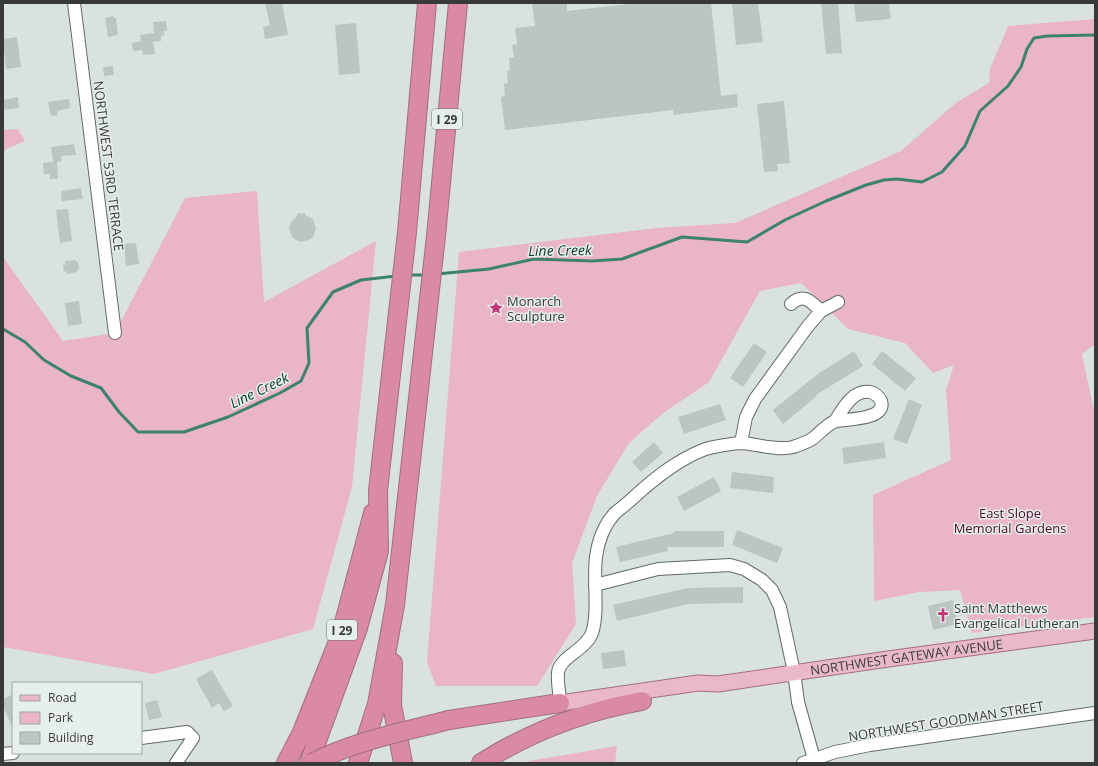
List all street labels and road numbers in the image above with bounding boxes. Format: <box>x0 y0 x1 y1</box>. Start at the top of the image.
street label: NORTHWEST 53RD TERRACE <box>90 80 128 252</box>
road number: I 29 <box>432 109 462 129</box>
road number: I 29 <box>327 620 357 640</box>
street label: NORTHWEST GATEWAY AVENUE <box>809 635 1004 679</box>
street label: NORTHWEST GOODMAN STREET <box>847 697 1046 745</box>

